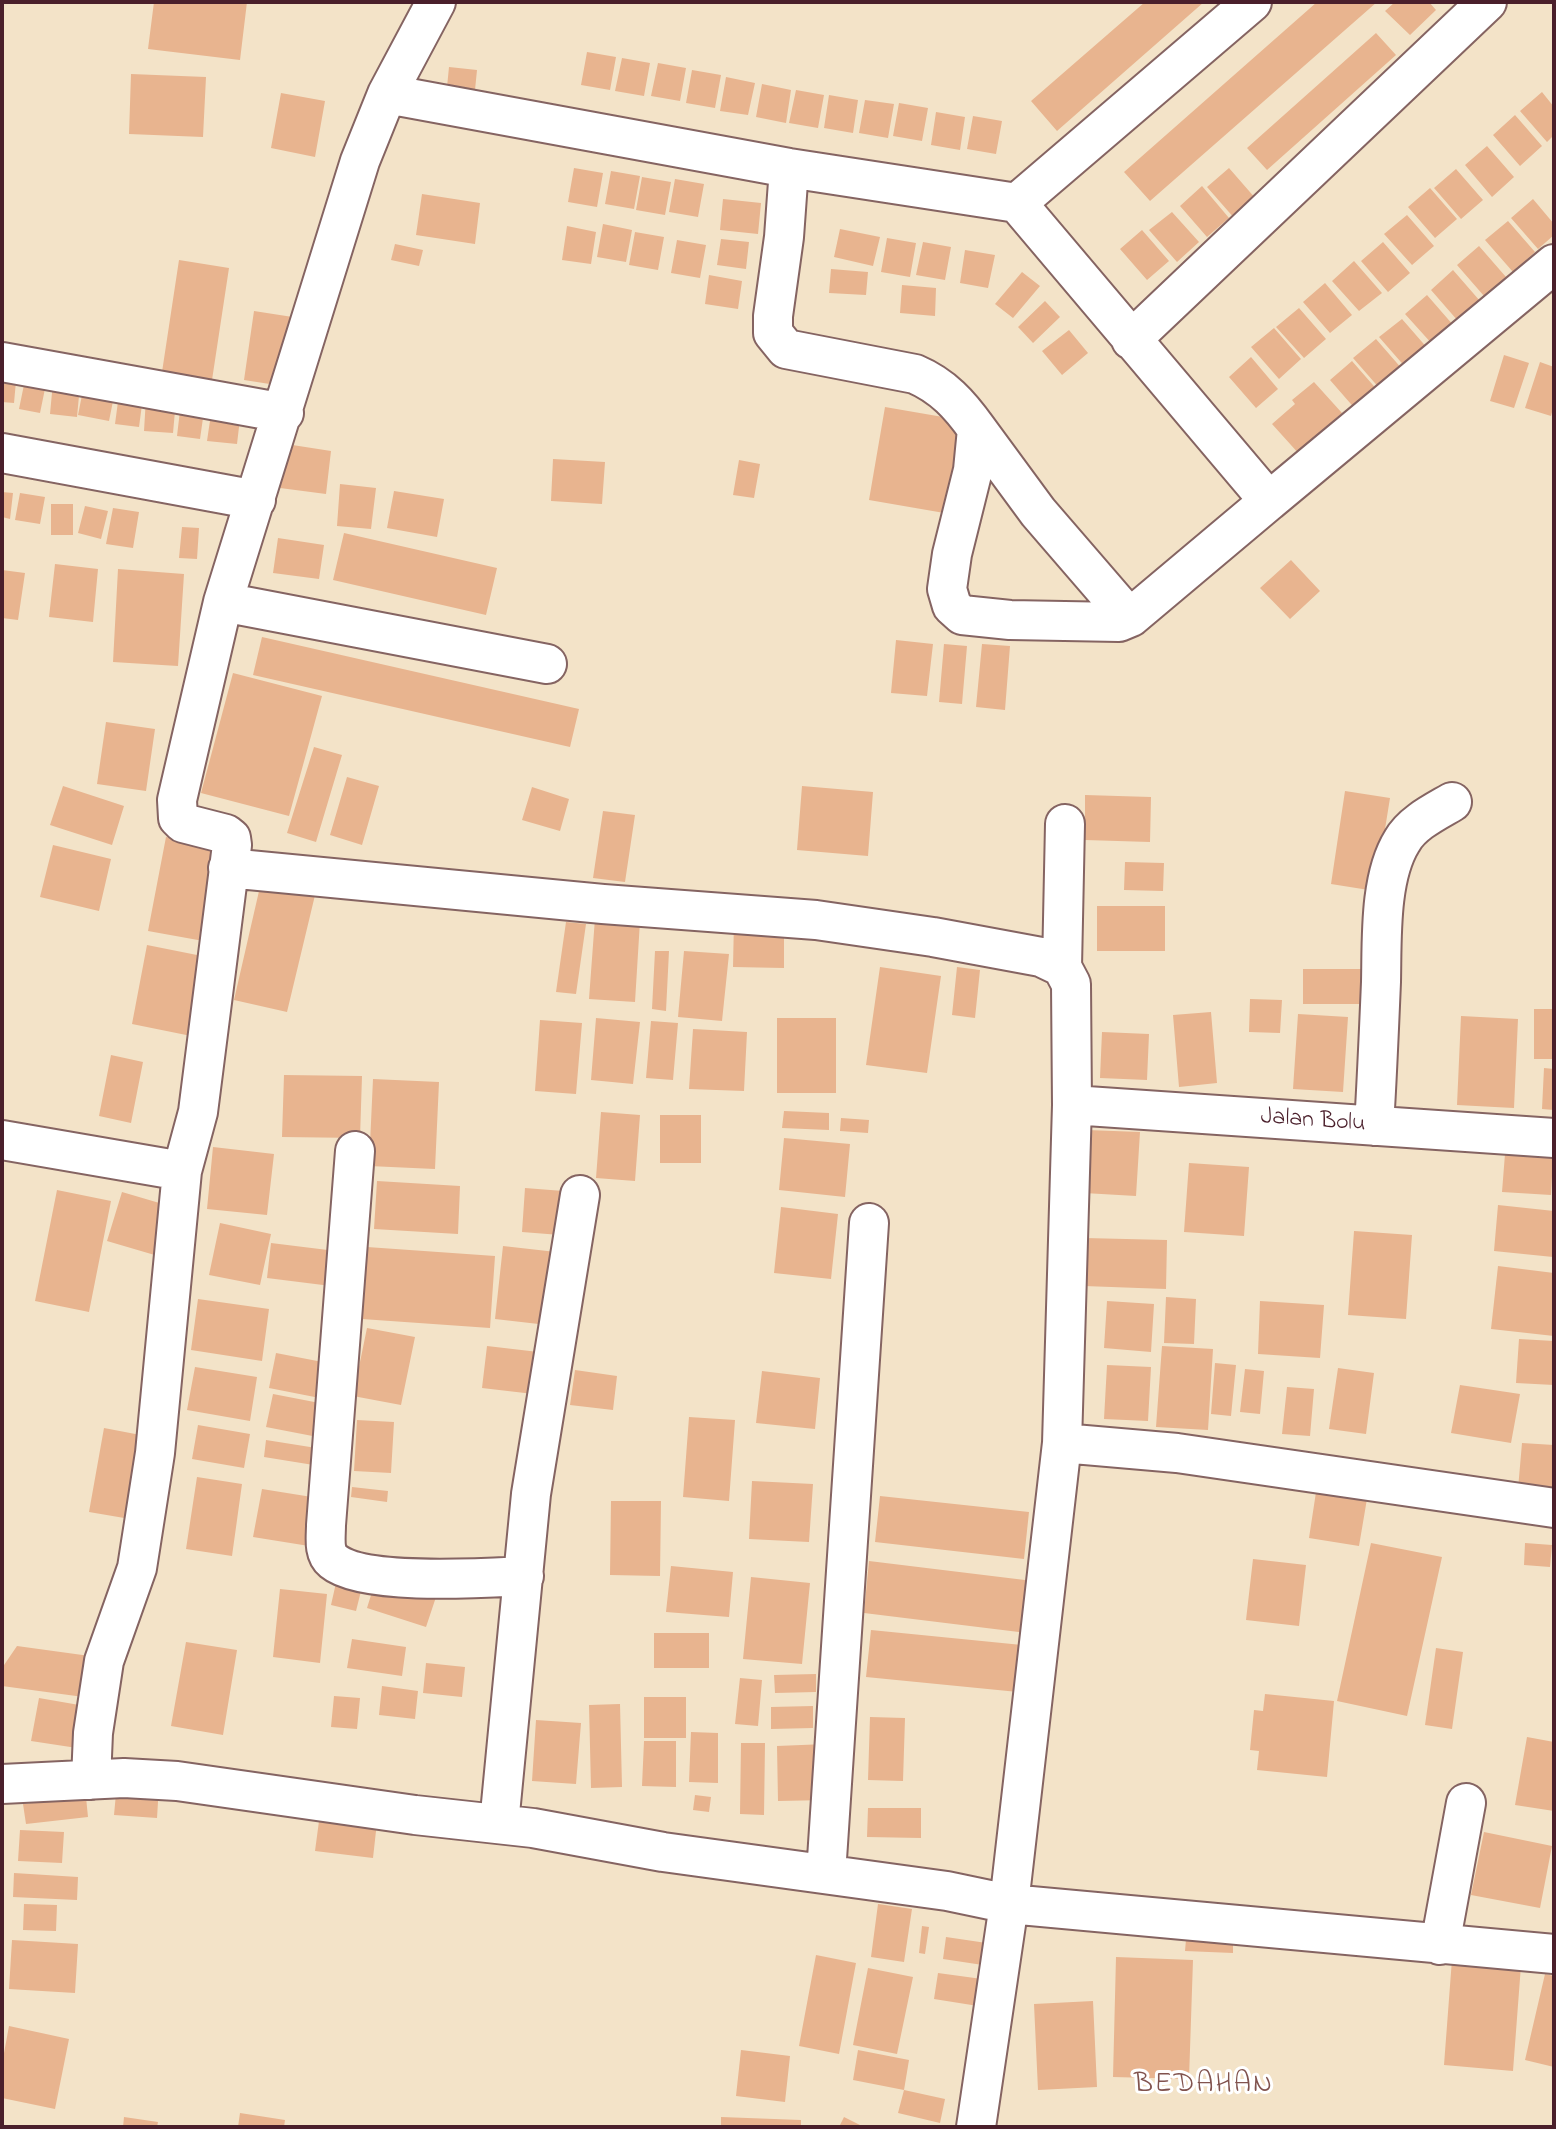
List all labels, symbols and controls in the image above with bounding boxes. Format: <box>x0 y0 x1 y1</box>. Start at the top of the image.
street label: Jalan Bolu <box>1260 1104 1366 1140</box>
district label: BEDAHAN <box>1135 2069 1273 2103</box>

